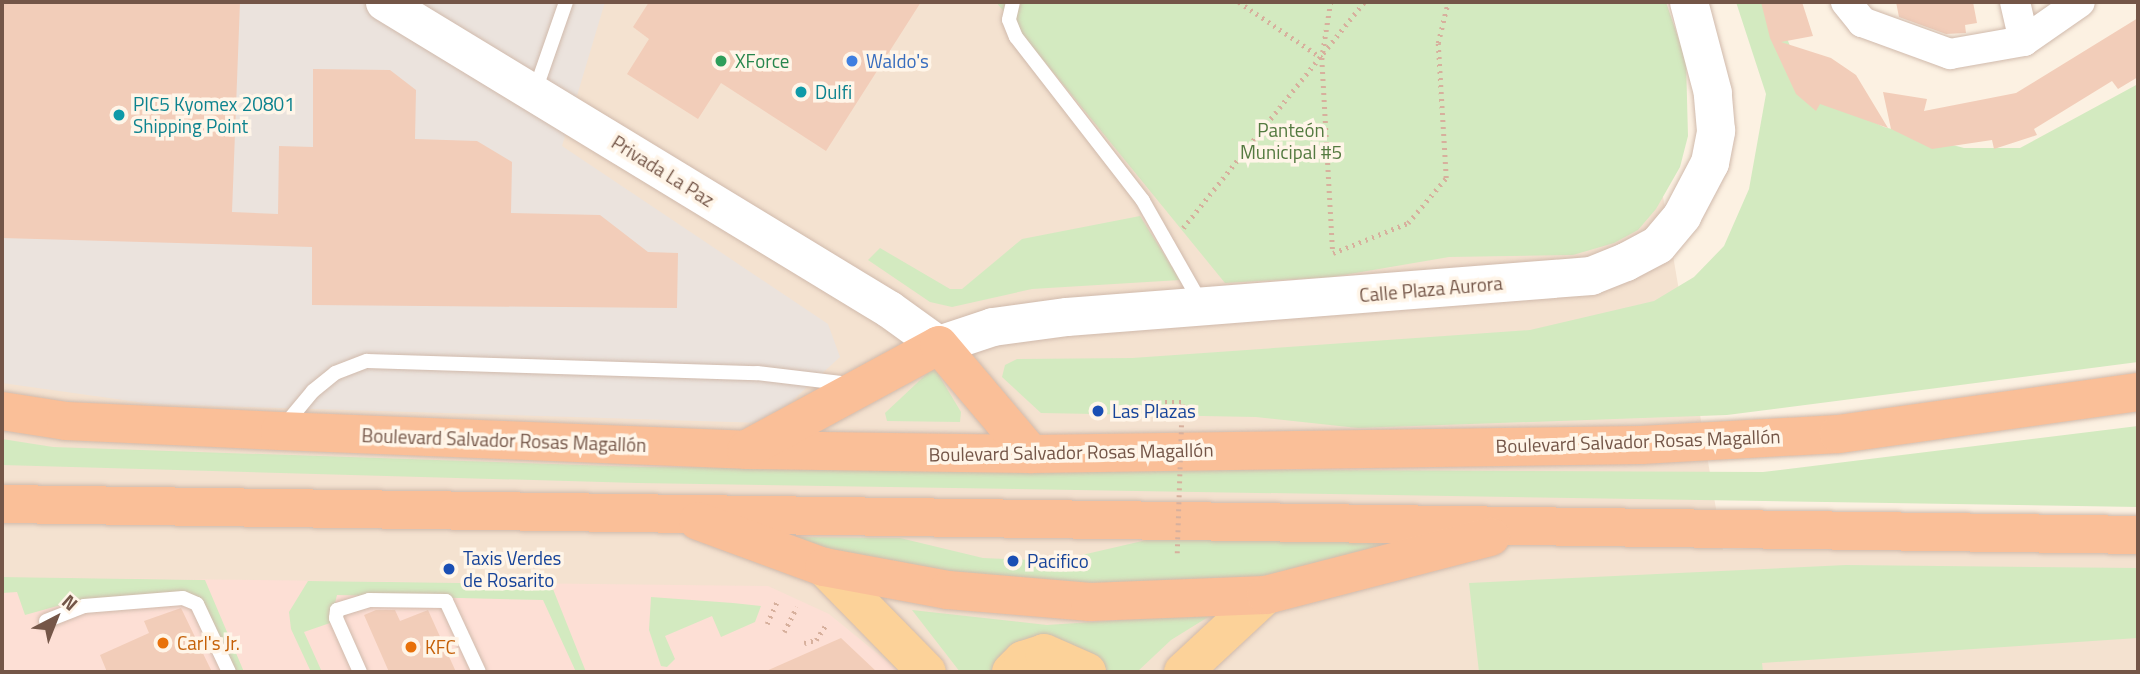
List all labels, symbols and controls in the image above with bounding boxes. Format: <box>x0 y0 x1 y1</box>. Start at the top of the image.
place label: XForce <box>735 50 789 72</box>
place label: Waldo's <box>866 50 929 72</box>
marker: XForce <box>713 53 729 69</box>
marker: Waldo's <box>844 53 860 69</box>
place label: Dulfi <box>815 81 852 103</box>
marker: Dulfi <box>793 84 809 100</box>
place label: PIC5 Kyomex 20801 Shipping Point <box>133 93 295 137</box>
marker: PIC5 Kyomex 20801 Shipping Point <box>111 107 127 123</box>
park label: Panteón Municipal #5 <box>1240 119 1342 163</box>
street label: Privada La Paz <box>608 130 718 212</box>
street label: Calle Plaza Aurora <box>1358 271 1504 307</box>
place label: Las Plazas <box>1112 400 1196 422</box>
marker: Las Plazas <box>1090 403 1106 419</box>
street label: Boulevard Salvador Rosas Magallón <box>361 424 647 456</box>
street label: Boulevard Salvador Rosas Magallón <box>1495 425 1781 457</box>
street label: Boulevard Salvador Rosas Magallón <box>928 438 1214 466</box>
place label: Taxis Verdes de Rosarito <box>463 547 561 591</box>
place label: Pacifico <box>1027 550 1089 572</box>
marker: Pacifico <box>1005 553 1021 569</box>
marker: Taxis Verdes de Rosarito <box>441 561 457 577</box>
north arrow <box>21 583 91 653</box>
text: N <box>56 587 85 617</box>
place label: Carl's Jr. <box>177 632 240 654</box>
marker: Carl's Jr. <box>155 635 171 651</box>
place label: KFC <box>425 636 456 658</box>
marker: KFC <box>403 639 419 655</box>

